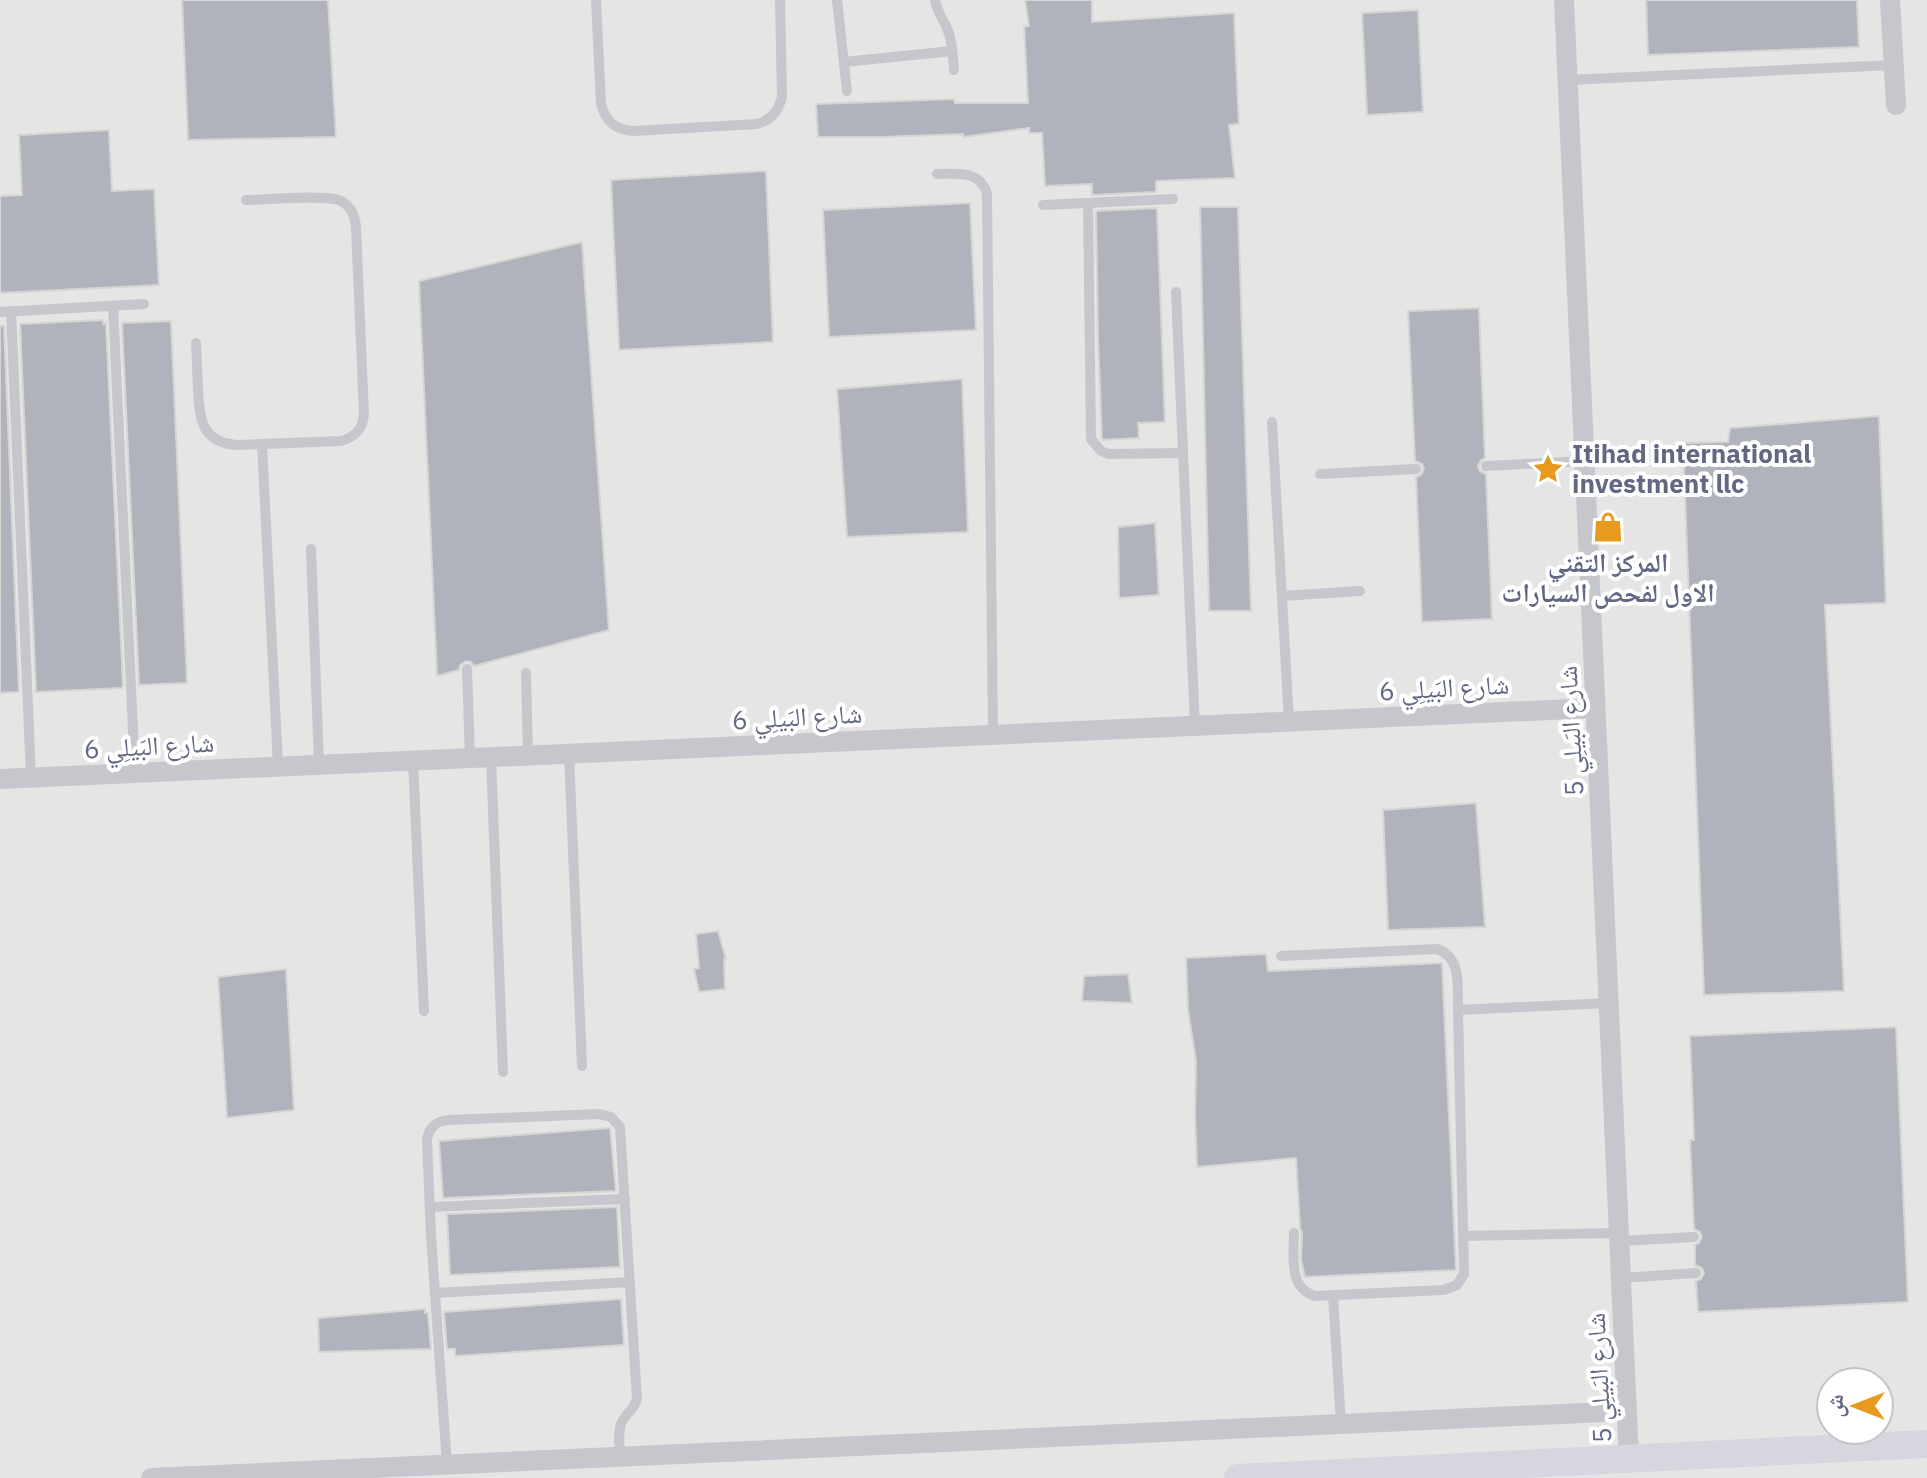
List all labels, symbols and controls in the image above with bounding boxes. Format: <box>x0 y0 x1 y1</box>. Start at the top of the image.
place label: Itihad international investment llc <box>1572 436 1811 500</box>
place icon: Itihad international investment llc <box>1531 452 1565 486</box>
shop icon: المركز التقني الاول لفحص السيارات <box>1591 510 1625 544</box>
place label: المركز التقني الاول لفحص السيارات <box>1501 545 1715 609</box>
street label: شارع البَيلِي 5 <box>1550 665 1595 797</box>
street label: شارع البَيلِي 6 <box>1378 667 1510 712</box>
street label: شارع البَيلِي 6 <box>731 696 863 741</box>
street label: شارع البَيلِي 6 <box>83 725 215 770</box>
street label: شارع البَيلِي 5 <box>1578 1312 1623 1444</box>
north arrow <box>1815 1366 1895 1446</box>
text: ش <box>1820 1394 1849 1418</box>

